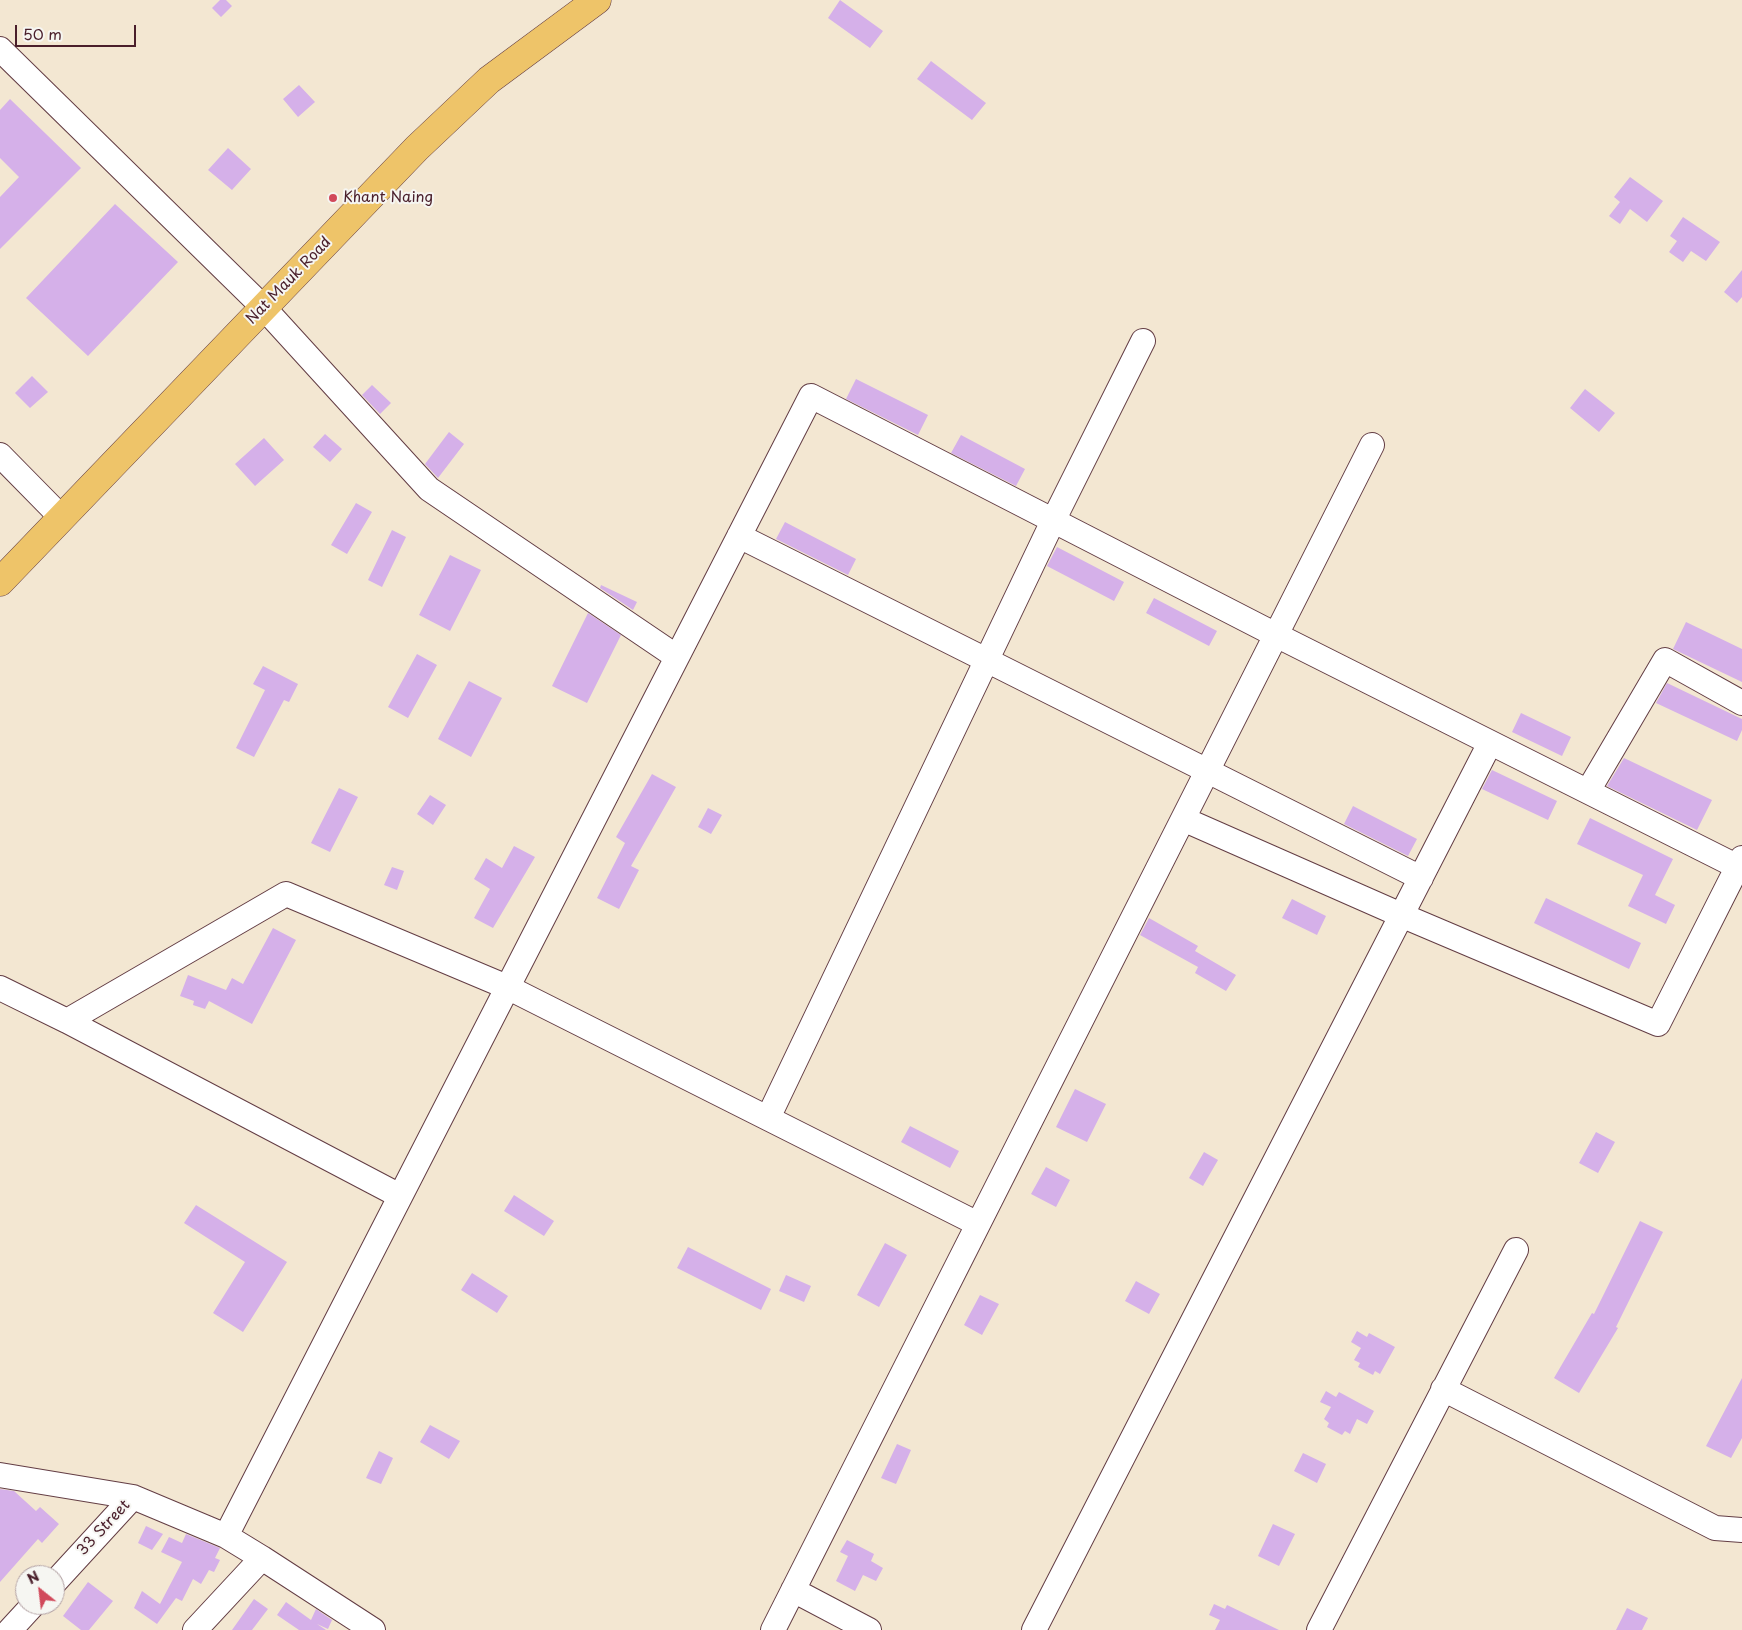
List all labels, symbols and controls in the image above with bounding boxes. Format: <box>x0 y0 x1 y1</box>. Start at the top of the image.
scale bar <box>18 15 139 47</box>
text: 50 m <box>23 22 62 45</box>
place label: Khant Naing <box>343 189 433 207</box>
marker: Khant Naing <box>327 192 339 204</box>
street label: Nat Mauk Road <box>243 234 335 328</box>
street label: 33 Street <box>74 1497 134 1559</box>
north arrow <box>15 1565 65 1615</box>
text: N <box>23 1565 43 1589</box>

